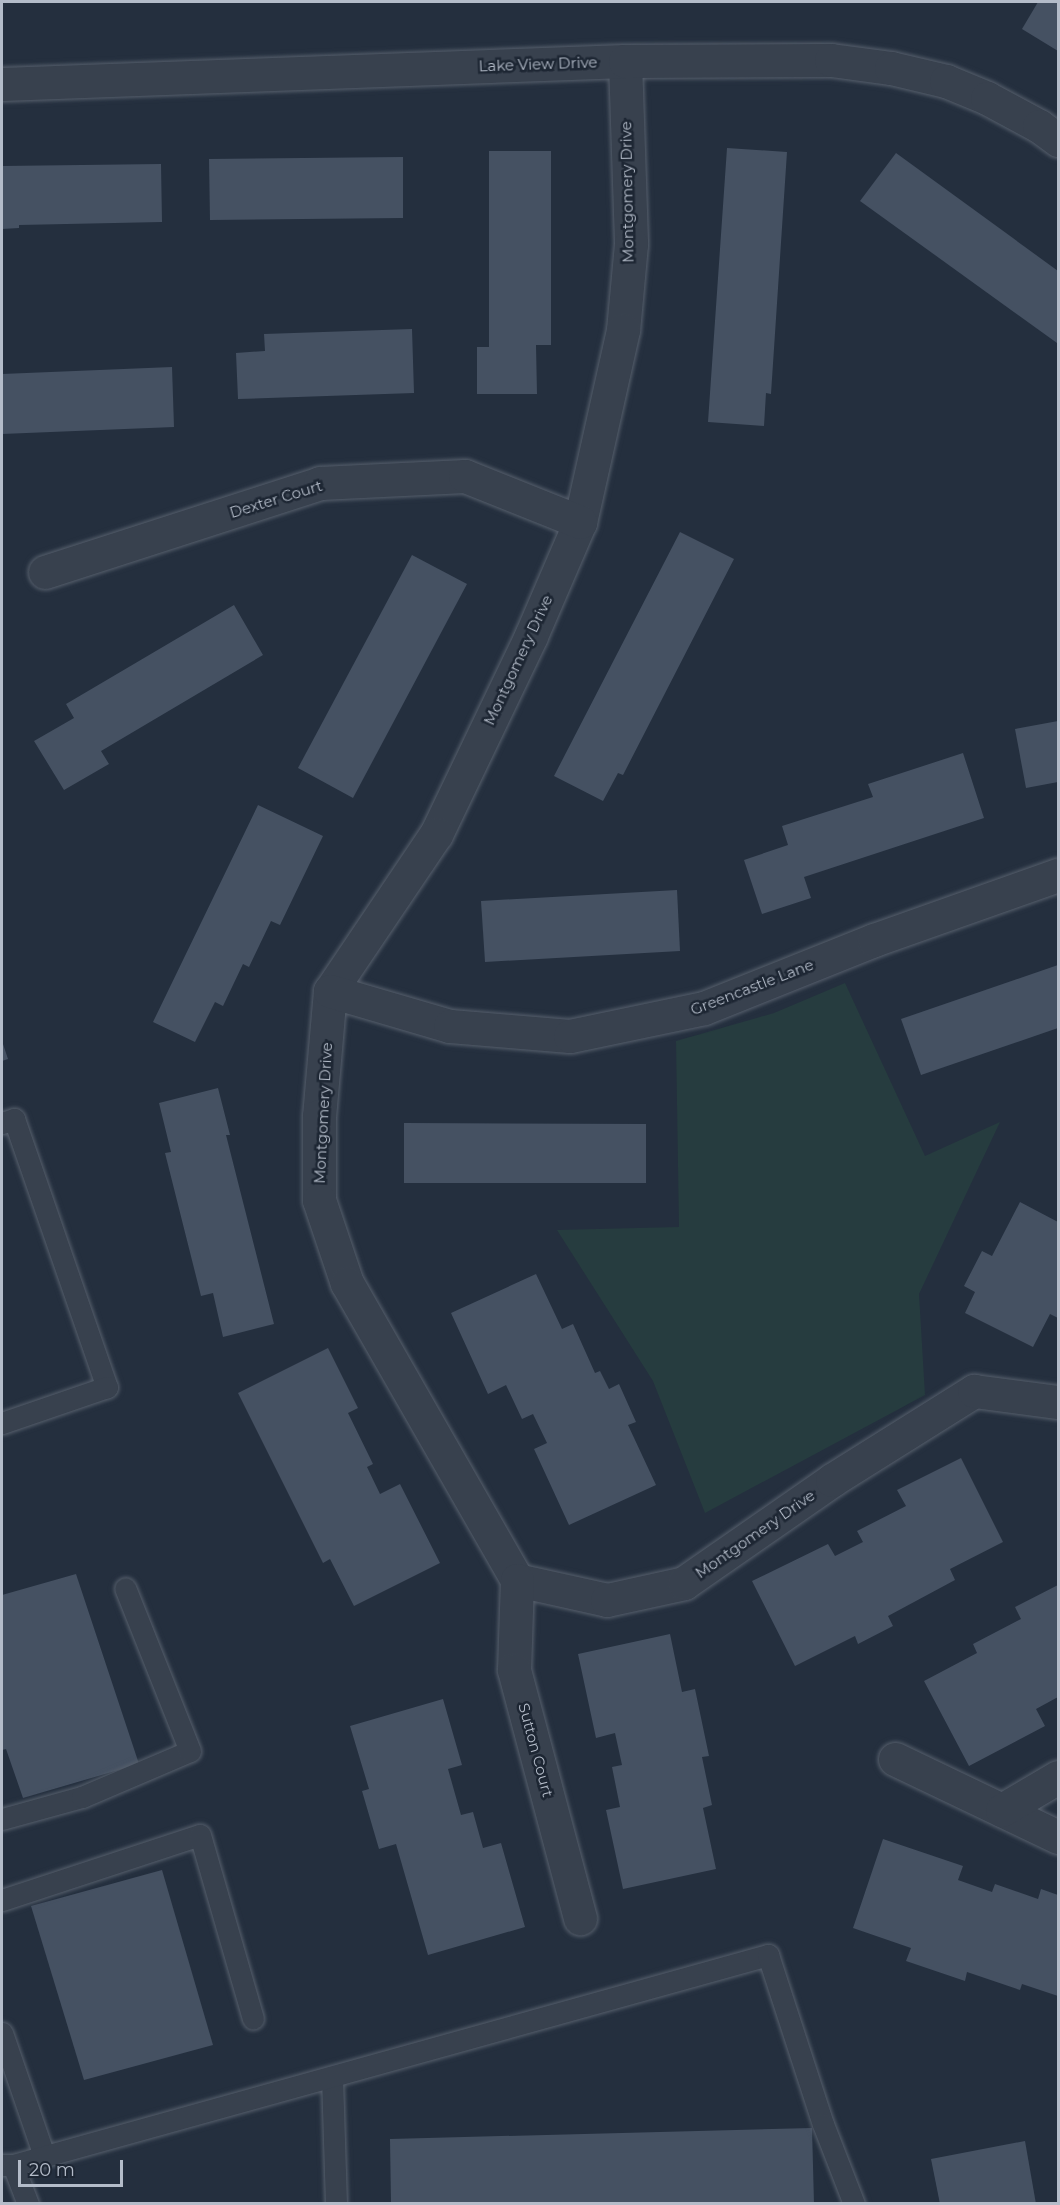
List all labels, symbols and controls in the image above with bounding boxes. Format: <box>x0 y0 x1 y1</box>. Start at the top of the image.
street label: Lake View Drive <box>478 53 598 75</box>
street label: Montgomery Drive <box>617 121 637 263</box>
street label: Dexter Court <box>227 476 325 522</box>
street label: Montgomery Drive <box>480 592 556 728</box>
street label: Greencastle Lane <box>688 955 816 1019</box>
street label: Montgomery Drive <box>310 1042 336 1184</box>
street label: Montgomery Drive <box>692 1486 818 1582</box>
street label: Sutton Court <box>515 1701 557 1799</box>
scale bar <box>21 2148 126 2186</box>
text: 20 m <box>29 2159 75 2181</box>

